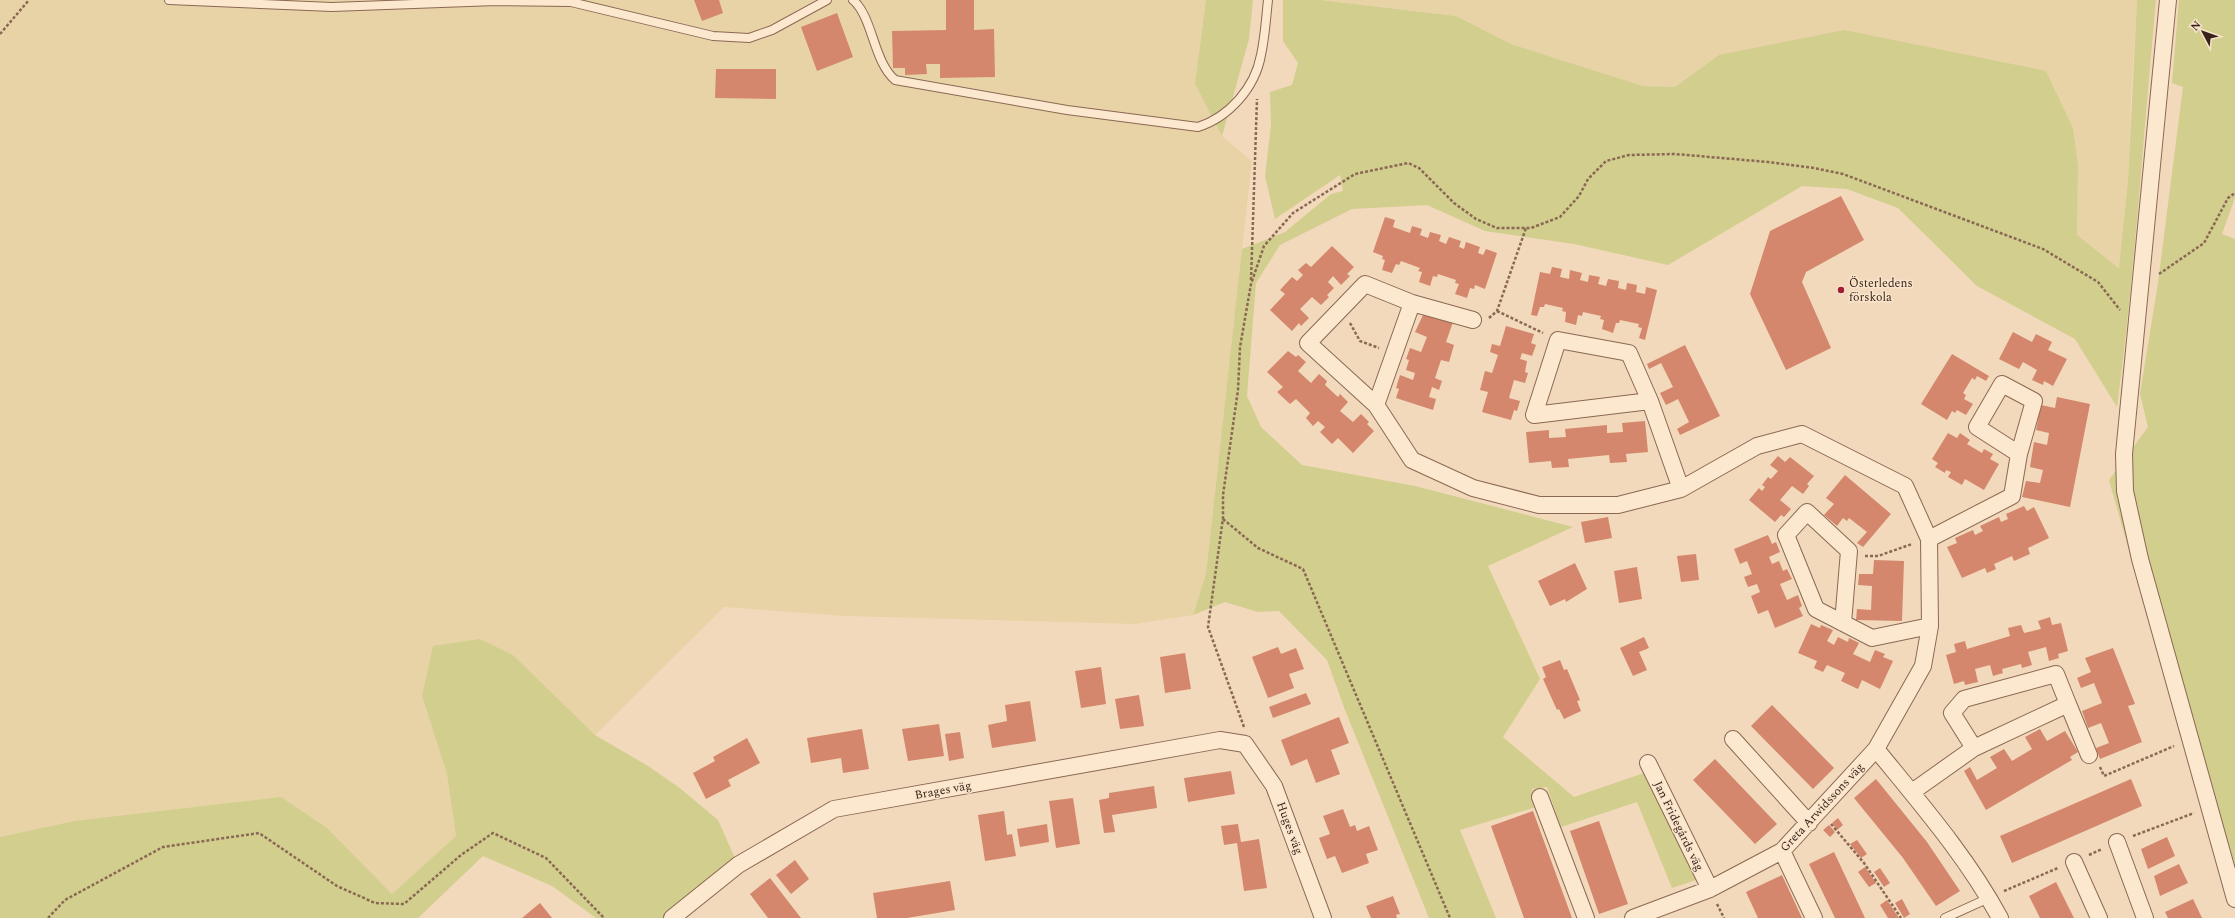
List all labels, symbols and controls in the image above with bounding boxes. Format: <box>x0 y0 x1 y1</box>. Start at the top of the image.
north arrow <box>2183 12 2223 52</box>
text: N <box>2186 17 2205 35</box>
place label: Österledens förskola <box>1849 274 1913 307</box>
marker: Österledens förskola <box>1836 285 1846 295</box>
street label: Greta Arwidssons väg <box>1776 758 1869 856</box>
street label: Brages väg <box>913 776 973 805</box>
street label: Jan Fridegårds väg <box>1648 778 1709 875</box>
street label: Huges väg <box>1271 799 1308 857</box>

